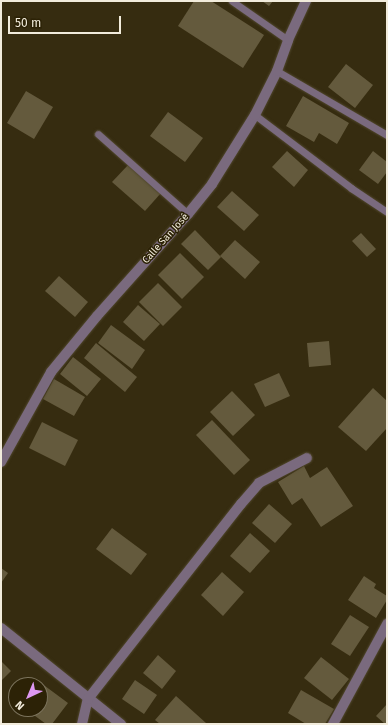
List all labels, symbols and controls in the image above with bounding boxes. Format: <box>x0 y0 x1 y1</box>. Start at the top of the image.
scale bar <box>10 8 123 34</box>
text: 50 m <box>15 16 41 30</box>
street label: Calle San José <box>140 212 192 266</box>
north arrow <box>8 677 48 717</box>
text: N <box>13 698 27 712</box>

